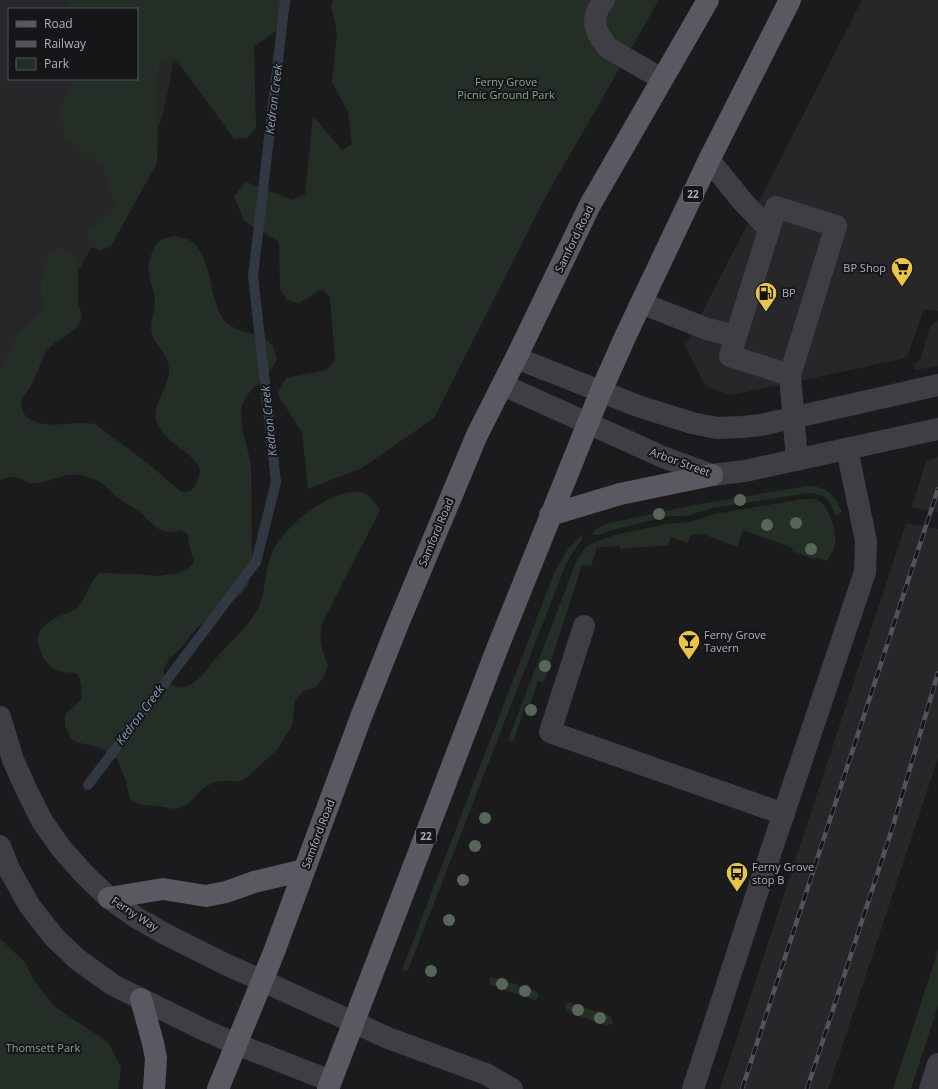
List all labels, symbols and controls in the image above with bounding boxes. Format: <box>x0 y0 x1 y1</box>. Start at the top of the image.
legend <box>8 8 138 80</box>
text: Road <box>44 15 73 32</box>
text: Railway <box>44 35 87 52</box>
text: Park <box>44 55 70 72</box>
water label: Kedron Creek <box>261 62 286 135</box>
park label: Ferny Grove Picnic Ground Park <box>457 74 555 102</box>
road number: 22 <box>683 186 703 202</box>
street label: Samford Road <box>551 203 596 275</box>
supermarket icon: BP Shop <box>889 255 915 288</box>
place label: BP Shop <box>843 260 886 275</box>
fuel station icon: BP <box>753 280 779 313</box>
place label: BP <box>782 285 796 300</box>
water label: Kedron Creek <box>256 384 281 457</box>
street label: Arbor Street <box>648 444 712 479</box>
street label: Samford Road <box>414 495 457 568</box>
place label: Ferny Grove Tavern <box>704 627 766 655</box>
bar icon: Ferny Grove Tavern <box>676 628 702 661</box>
water label: Kedron Creek <box>112 680 168 748</box>
street label: Samford Road <box>297 797 338 871</box>
road number: 22 <box>416 828 436 844</box>
place label: Ferny Grove stop B <box>752 859 814 887</box>
bus stop icon: Ferny Grove stop B <box>724 860 750 893</box>
street label: Ferny Way <box>109 893 162 935</box>
park label: Thomsett Park <box>6 1040 81 1055</box>

